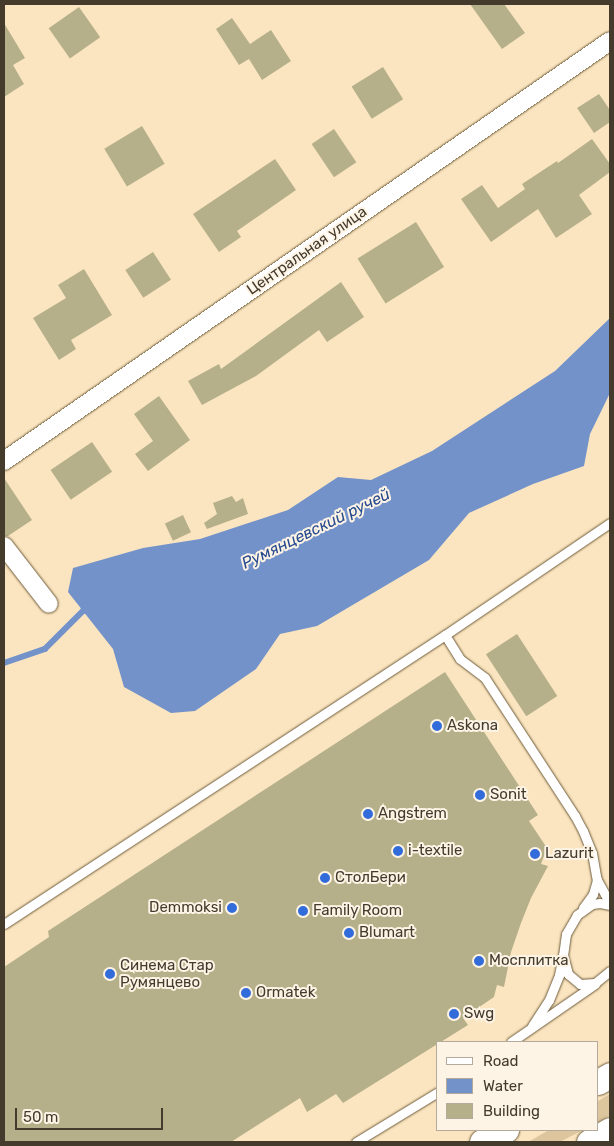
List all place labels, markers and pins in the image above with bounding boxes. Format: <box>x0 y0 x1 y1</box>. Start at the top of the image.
place label: Askona <box>447 717 498 735</box>
marker: Askona <box>431 720 443 732</box>
place label: Sonit <box>490 786 527 804</box>
marker: Sonit <box>474 789 486 801</box>
place label: Angstrem <box>378 805 447 823</box>
marker: Angstrem <box>362 808 374 820</box>
place label: i-textile <box>408 842 462 860</box>
marker: i-textile <box>392 845 404 857</box>
place label: Lazurit <box>545 845 594 863</box>
marker: Lazurit <box>529 848 541 860</box>
place label: СтолБери <box>335 869 406 887</box>
marker: СтолБери <box>319 872 331 884</box>
place label: Demmoksi <box>149 899 222 917</box>
marker: Demmoksi <box>226 902 238 914</box>
place label: Family Room <box>313 902 402 920</box>
marker: Family Room <box>297 905 309 917</box>
place label: Blumart <box>359 924 415 942</box>
marker: Blumart <box>343 927 355 939</box>
place label: Мосплитка <box>489 952 569 970</box>
marker: Мосплитка <box>473 955 485 967</box>
place label: Синема Стар Румянцево <box>120 956 214 991</box>
marker: Синема Стар Румянцево <box>104 968 116 980</box>
place label: Ormatek <box>256 984 315 1002</box>
marker: Ormatek <box>240 987 252 999</box>
place label: Swg <box>464 1005 494 1023</box>
marker: Swg <box>448 1008 460 1020</box>

